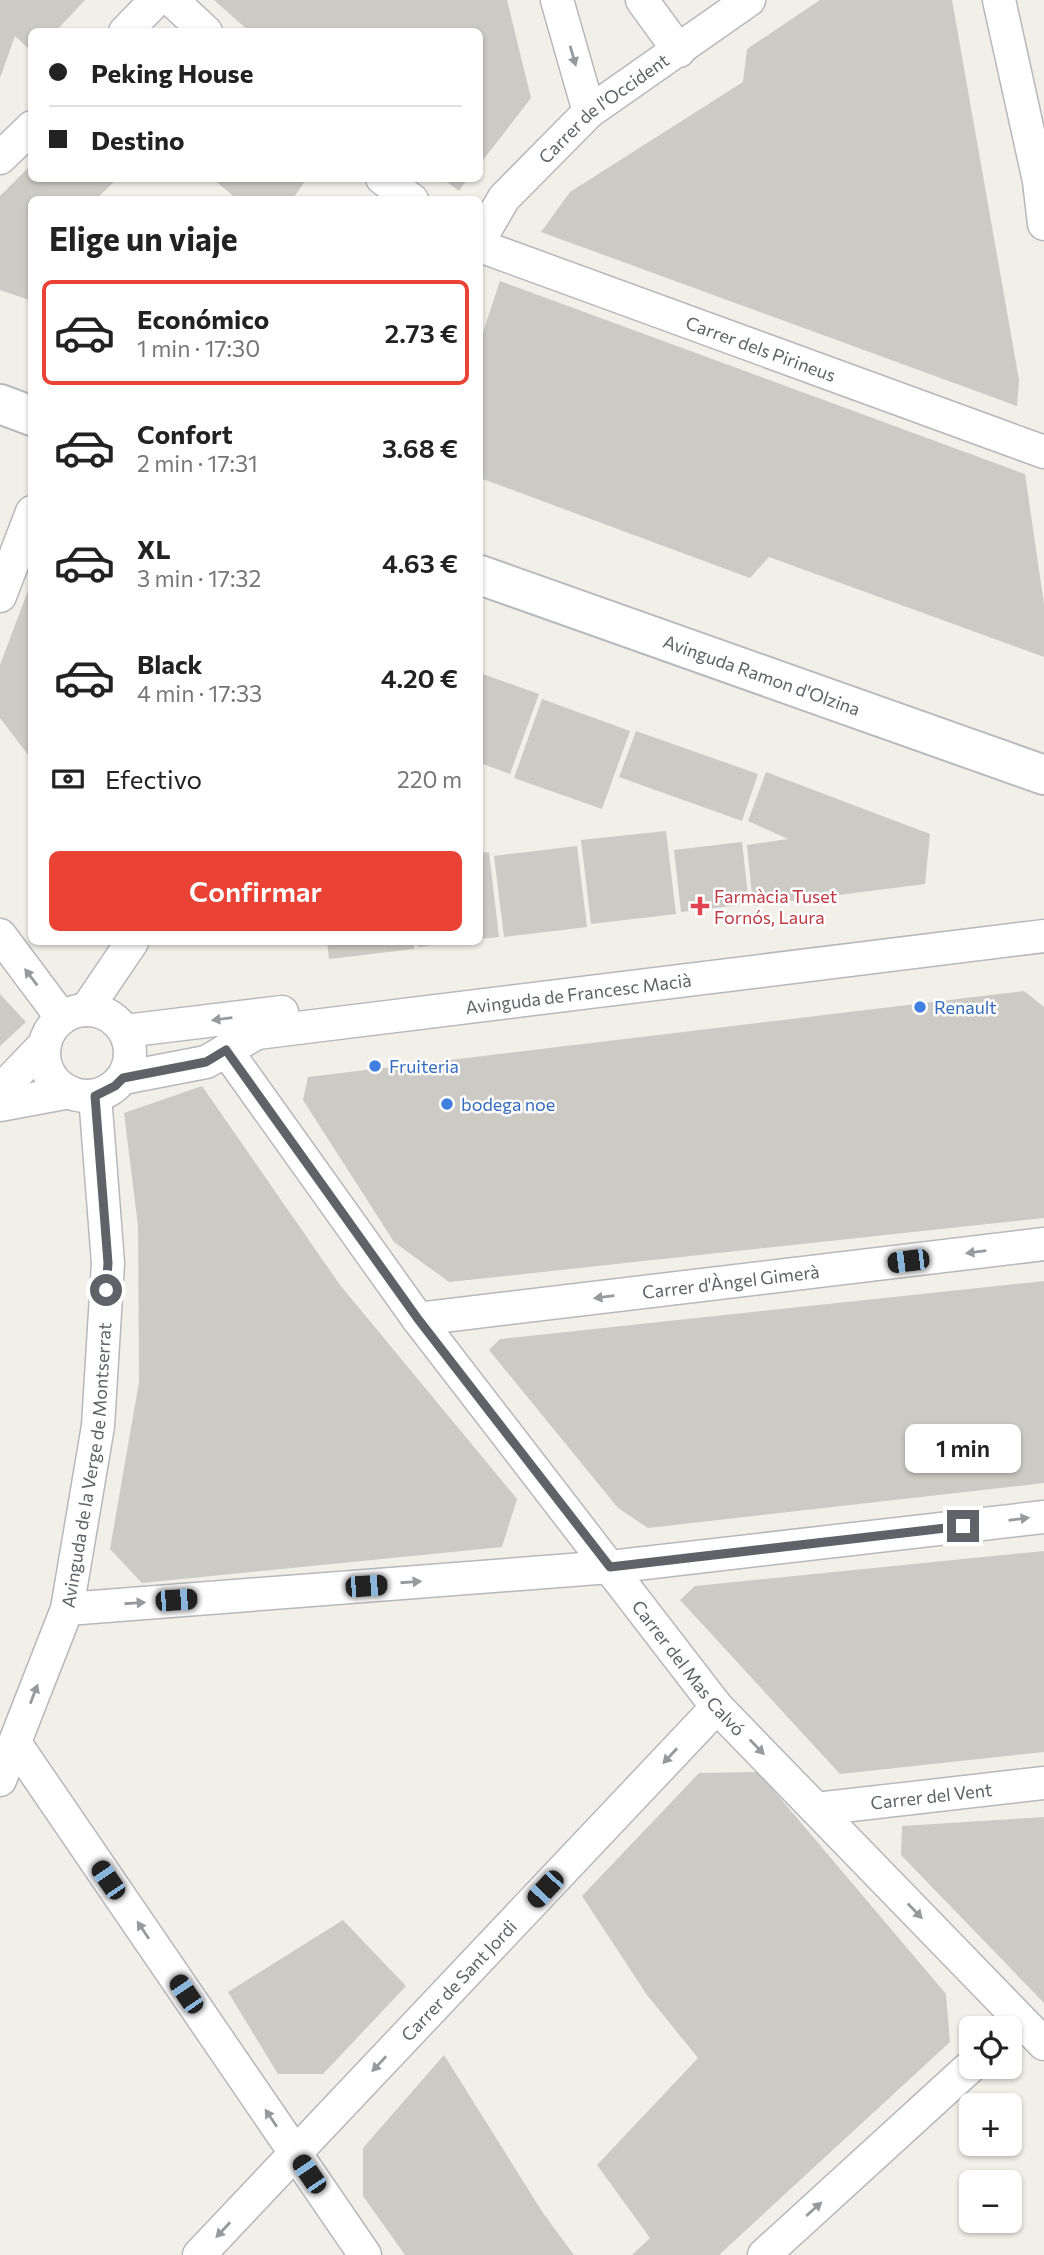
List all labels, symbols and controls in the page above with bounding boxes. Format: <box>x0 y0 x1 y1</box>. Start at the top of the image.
one-way arrow <box>568 45 579 67</box>
street label: Carrer de l'Occident <box>534 49 673 168</box>
text: Peking House <box>91 57 253 88</box>
text: Destino <box>91 124 185 155</box>
text: Elige un viaje <box>49 218 238 258</box>
icon: car <box>53 301 116 364</box>
text: Económico <box>137 303 269 334</box>
street label: Carrer dels Pirineus <box>683 311 839 386</box>
text: 2.73 € <box>385 317 458 348</box>
text: 1 min · 17:30 <box>137 334 260 362</box>
icon: car <box>53 416 116 479</box>
text: Confort <box>137 418 233 449</box>
text: 3.68 € <box>382 432 458 463</box>
text: 2 min · 17:31 <box>137 449 258 477</box>
icon: car <box>53 531 116 594</box>
text: XL <box>137 533 171 564</box>
text: 4.63 € <box>382 547 458 578</box>
text: 3 min · 17:32 <box>137 564 261 592</box>
street label: Avinguda Ramon d'Olzina <box>660 630 863 720</box>
icon: car <box>53 646 116 709</box>
text: Black <box>137 648 203 679</box>
text: 4.20 € <box>381 662 458 693</box>
text: 4 min · 17:33 <box>137 679 262 707</box>
icon: cash <box>49 760 87 798</box>
text: Efectivo <box>105 763 202 794</box>
text: 220 m <box>397 765 462 793</box>
button: Confirmar <box>49 851 462 931</box>
place label: Farmàcia Tuset Fornós, Laura <box>714 885 837 928</box>
marker: Farmàcia Tuset Fornós, Laura <box>692 898 708 914</box>
one-way arrow <box>24 967 38 986</box>
street label: Avinguda de Francesc Macià <box>464 969 693 1018</box>
place label: Renault <box>934 996 997 1018</box>
marker: Renault <box>912 999 928 1015</box>
one-way arrow <box>211 1013 233 1024</box>
place label: Fruiteria <box>389 1055 459 1077</box>
marker: Fruiteria <box>367 1058 383 1074</box>
place label: bodega noe <box>461 1093 555 1115</box>
marker: bodega noe <box>439 1096 455 1112</box>
one-way arrow <box>965 1247 987 1258</box>
car <box>886 1248 931 1274</box>
street label: Carrer d'Àngel Gimerà <box>641 1260 821 1303</box>
route start <box>90 1274 122 1306</box>
one-way arrow <box>593 1291 615 1302</box>
street label: Avinguda de la Verge de Montserrat <box>56 1322 115 1609</box>
callout: 1 min <box>905 1424 1021 1474</box>
text: 1 min <box>936 1434 990 1462</box>
route end <box>947 1510 979 1542</box>
one-way arrow <box>1008 1514 1030 1525</box>
car <box>345 1574 388 1598</box>
one-way arrow <box>400 1576 422 1587</box>
car <box>155 1588 198 1612</box>
street label: Carrer del Mas Calvó <box>627 1595 750 1740</box>
one-way arrow <box>124 1597 146 1608</box>
one-way arrow <box>28 1683 39 1704</box>
one-way arrow <box>748 1739 765 1756</box>
one-way arrow <box>663 1747 679 1764</box>
street label: Carrer del Vent <box>869 1778 993 1814</box>
car <box>88 1857 129 1903</box>
car <box>523 1866 568 1912</box>
one-way arrow <box>907 1903 923 1919</box>
street label: Carrer de Sant Jordi <box>396 1915 521 2045</box>
one-way arrow <box>136 1921 150 1939</box>
car <box>166 1971 207 2017</box>
map controls <box>959 2016 1022 2233</box>
button: locate <box>959 2016 1022 2079</box>
one-way arrow <box>372 2055 388 2072</box>
button: + <box>959 2093 1022 2156</box>
one-way arrow <box>264 2109 278 2127</box>
car <box>289 2151 330 2197</box>
button: − <box>959 2170 1022 2233</box>
one-way arrow <box>805 2201 823 2217</box>
one-way arrow <box>215 2221 232 2238</box>

